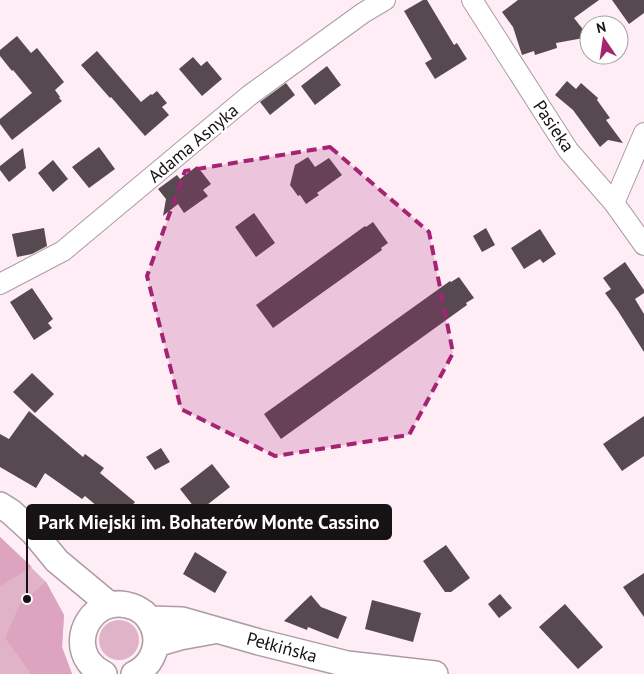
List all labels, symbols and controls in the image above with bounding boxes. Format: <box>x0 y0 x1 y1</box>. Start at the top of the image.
north arrow <box>579 15 629 65</box>
text: N <box>595 18 608 37</box>
street label: Pasieka <box>528 96 580 156</box>
street label: Adama Asnyka <box>143 99 243 187</box>
callout: Park Miejski im. Bohaterów Monte Cassino <box>27 505 391 539</box>
text: Park Miejski im. Bohaterów Monte Cassino <box>38 510 380 534</box>
street label: Pełkińska <box>244 627 320 667</box>

